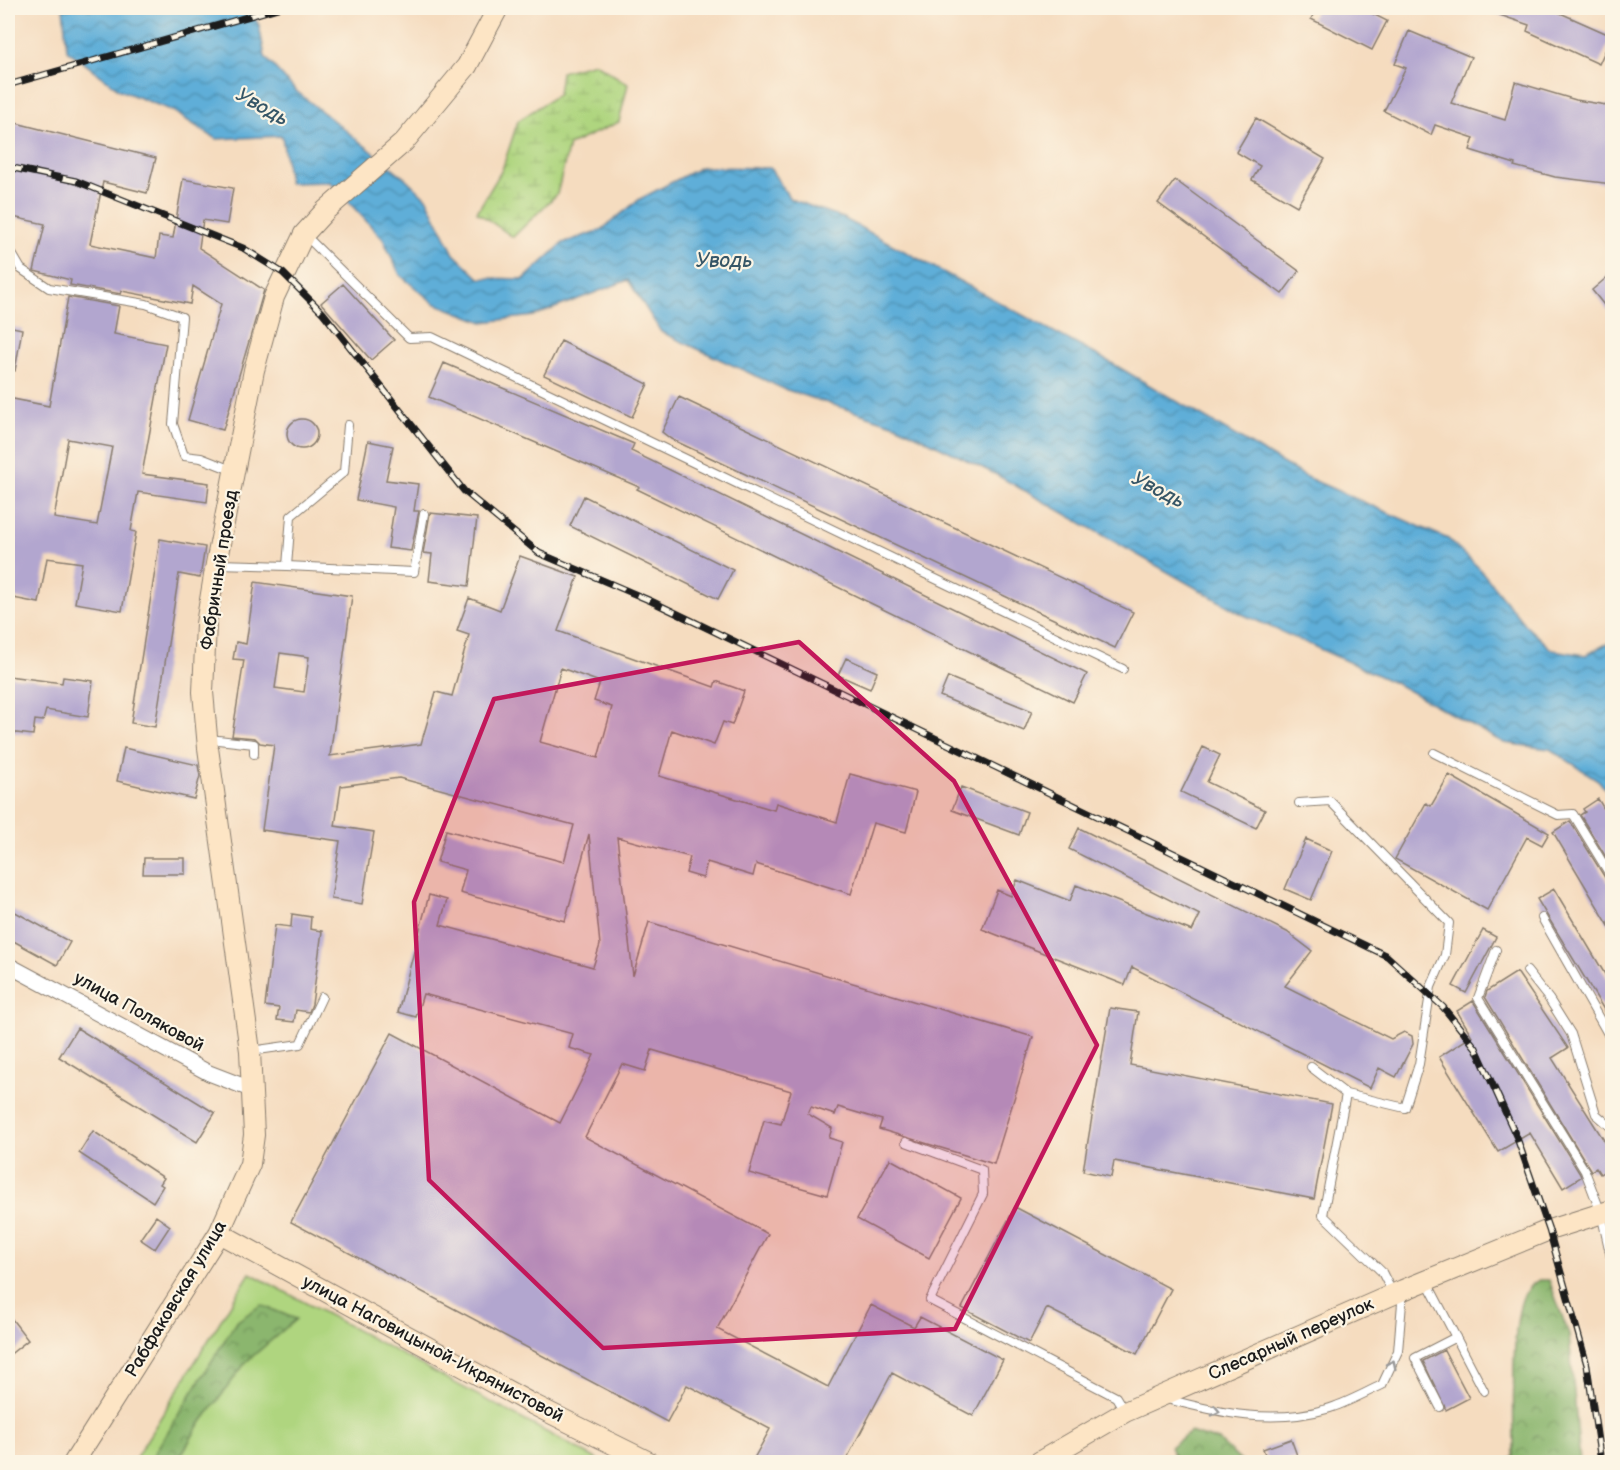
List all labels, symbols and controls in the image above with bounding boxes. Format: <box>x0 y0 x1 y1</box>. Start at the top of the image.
water label: Уводь <box>232 83 292 131</box>
water label: Уводь <box>696 249 752 273</box>
water label: Уводь <box>1128 466 1188 514</box>
street label: Фабричный проезд <box>196 488 242 652</box>
street label: улица Поляковой <box>70 968 208 1056</box>
street label: Рабфаковская улица <box>121 1217 231 1381</box>
street label: улица Наговицыной-Икрянистовой <box>299 1271 567 1427</box>
street label: Слесарный переулок <box>1205 1293 1377 1385</box>
one-way arrow <box>1384 1360 1396 1371</box>
one-way arrow <box>1211 1404 1221 1417</box>

